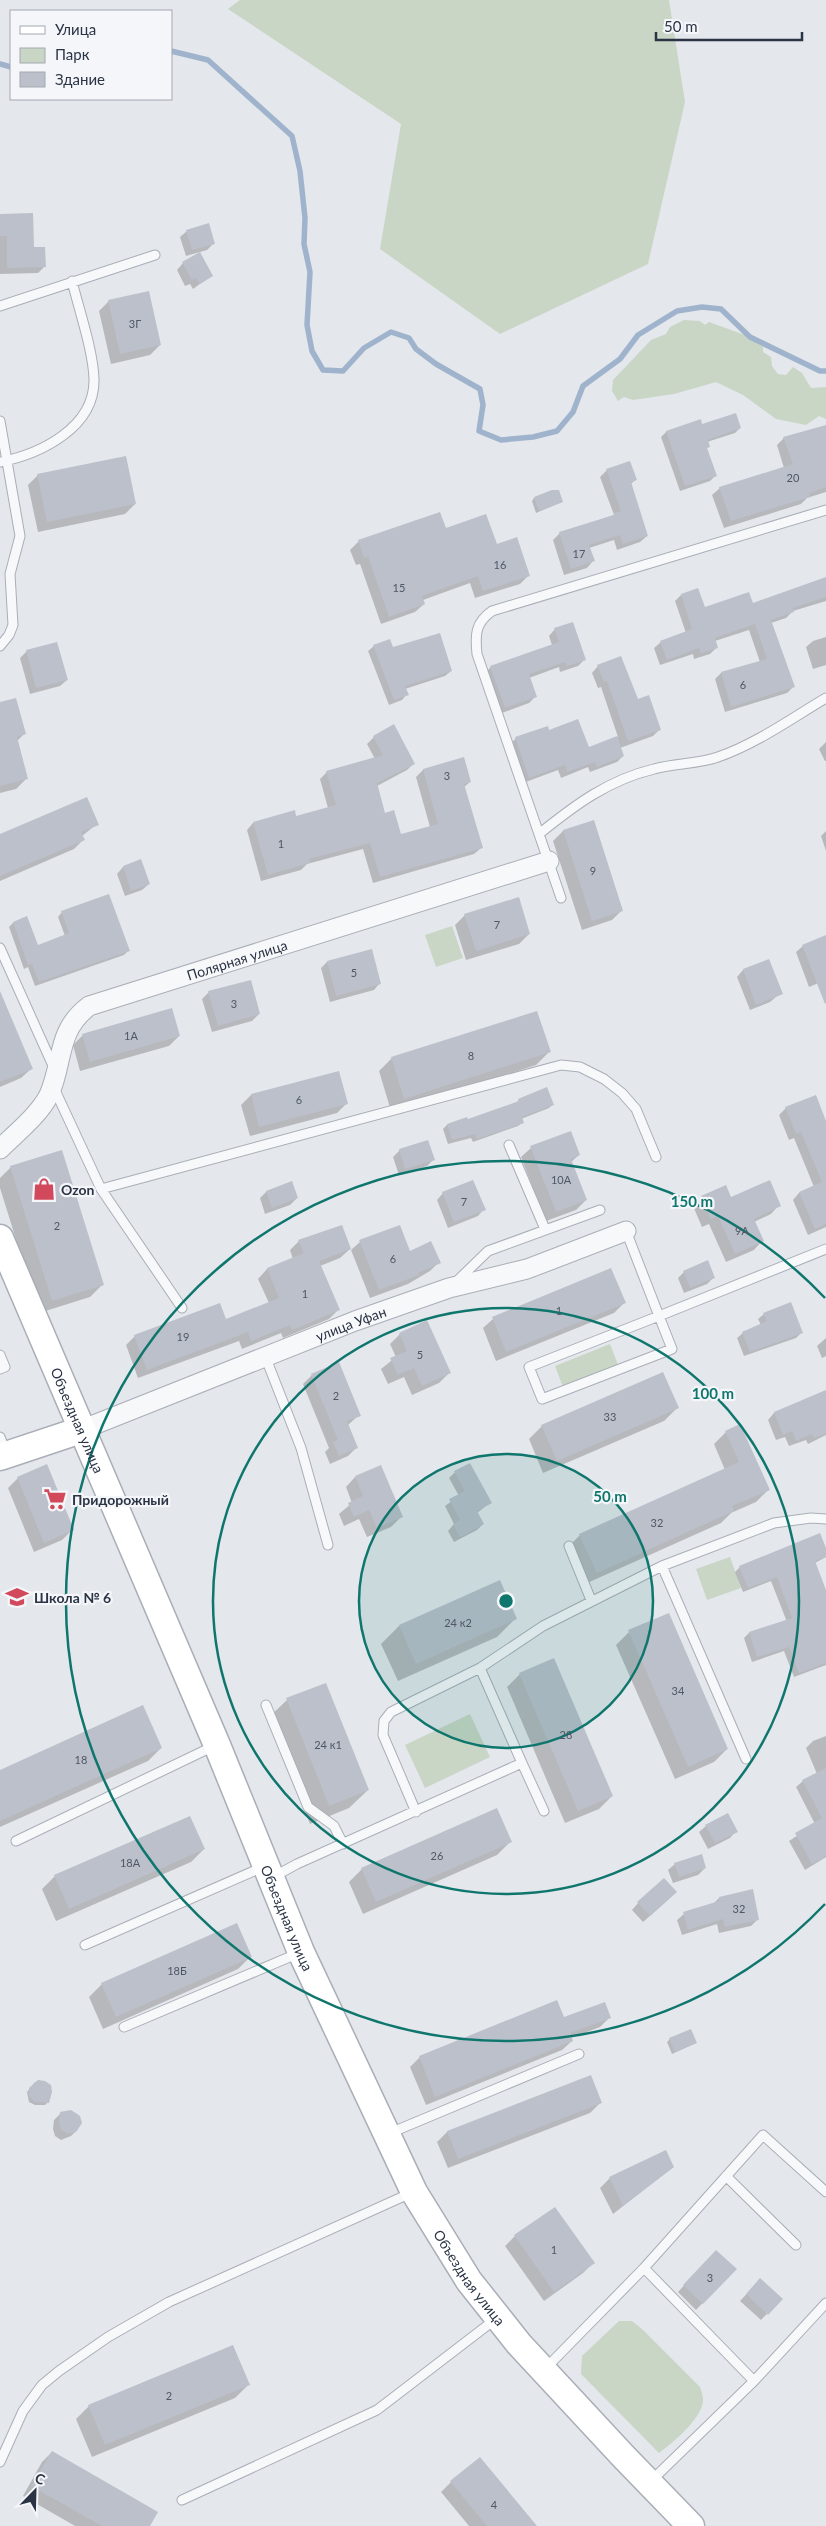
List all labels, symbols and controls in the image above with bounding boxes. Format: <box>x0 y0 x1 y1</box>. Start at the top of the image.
legend <box>10 10 172 100</box>
scale bar <box>656 10 802 42</box>
text: 50 m <box>664 17 698 35</box>
text: Улица <box>55 20 96 38</box>
text: Парк <box>55 45 90 63</box>
text: Здание <box>55 70 105 88</box>
house number: 3Г <box>129 317 141 330</box>
house number: 20 <box>787 471 800 484</box>
house number: 17 <box>573 547 585 560</box>
house number: 16 <box>494 558 506 571</box>
house number: 15 <box>393 581 405 594</box>
house number: 6 <box>740 678 746 691</box>
house number: 3 <box>444 769 450 782</box>
house number: 1 <box>278 837 284 850</box>
house number: 9 <box>590 864 596 877</box>
house number: 7 <box>494 918 500 931</box>
street label: Полярная улица <box>184 936 289 983</box>
house number: 5 <box>351 966 357 979</box>
house number: 3 <box>231 997 237 1010</box>
house number: 1А <box>124 1029 138 1042</box>
house number: 8 <box>468 1049 474 1062</box>
house number: 6 <box>296 1093 302 1106</box>
house number: 10А <box>551 1173 572 1186</box>
shop icon: Ozon <box>31 1176 57 1202</box>
place label: Ozon <box>61 1181 95 1198</box>
text: 150 m <box>671 1192 713 1210</box>
house number: 7 <box>461 1195 467 1208</box>
house number: 2 <box>54 1219 60 1232</box>
house number: 9А <box>735 1224 749 1237</box>
house number: 6 <box>390 1252 396 1265</box>
house number: 1 <box>302 1287 308 1300</box>
street label: улица Уфан <box>313 1302 388 1344</box>
house number: 1 <box>556 1304 562 1317</box>
house number: 19 <box>177 1330 189 1343</box>
house number: 5 <box>417 1348 423 1361</box>
street label: Объездная улица <box>48 1365 108 1475</box>
text: 100 m <box>692 1384 734 1402</box>
house number: 2 <box>333 1389 339 1402</box>
house number: 33 <box>604 1410 616 1423</box>
supermarket icon: Придорожный <box>42 1486 68 1512</box>
text: 50 m <box>593 1487 627 1505</box>
place label: Придорожный <box>72 1491 169 1508</box>
house number: 32 <box>651 1516 663 1529</box>
school or university icon: Школа № 6 <box>4 1584 30 1610</box>
place label: Школа № 6 <box>34 1589 111 1606</box>
centre of rings <box>497 1592 515 1610</box>
house number: 24 к2 <box>444 1616 472 1629</box>
house number: 34 <box>672 1684 685 1697</box>
house number: 28 <box>560 1728 572 1741</box>
house number: 24 к1 <box>314 1738 342 1751</box>
house number: 18 <box>75 1753 87 1766</box>
house number: 26 <box>431 1849 443 1862</box>
house number: 18А <box>120 1856 141 1869</box>
street label: Объездная улица <box>258 1862 317 1973</box>
house number: 32 <box>733 1902 745 1915</box>
house number: 18Б <box>167 1964 187 1977</box>
street label: Объездная улица <box>431 2226 509 2328</box>
house number: 1 <box>551 2243 557 2256</box>
house number: 3 <box>707 2271 713 2284</box>
house number: 2 <box>166 2389 172 2402</box>
north arrow <box>10 2466 60 2516</box>
text: С <box>33 2469 49 2488</box>
house number: 4 <box>491 2498 498 2511</box>

